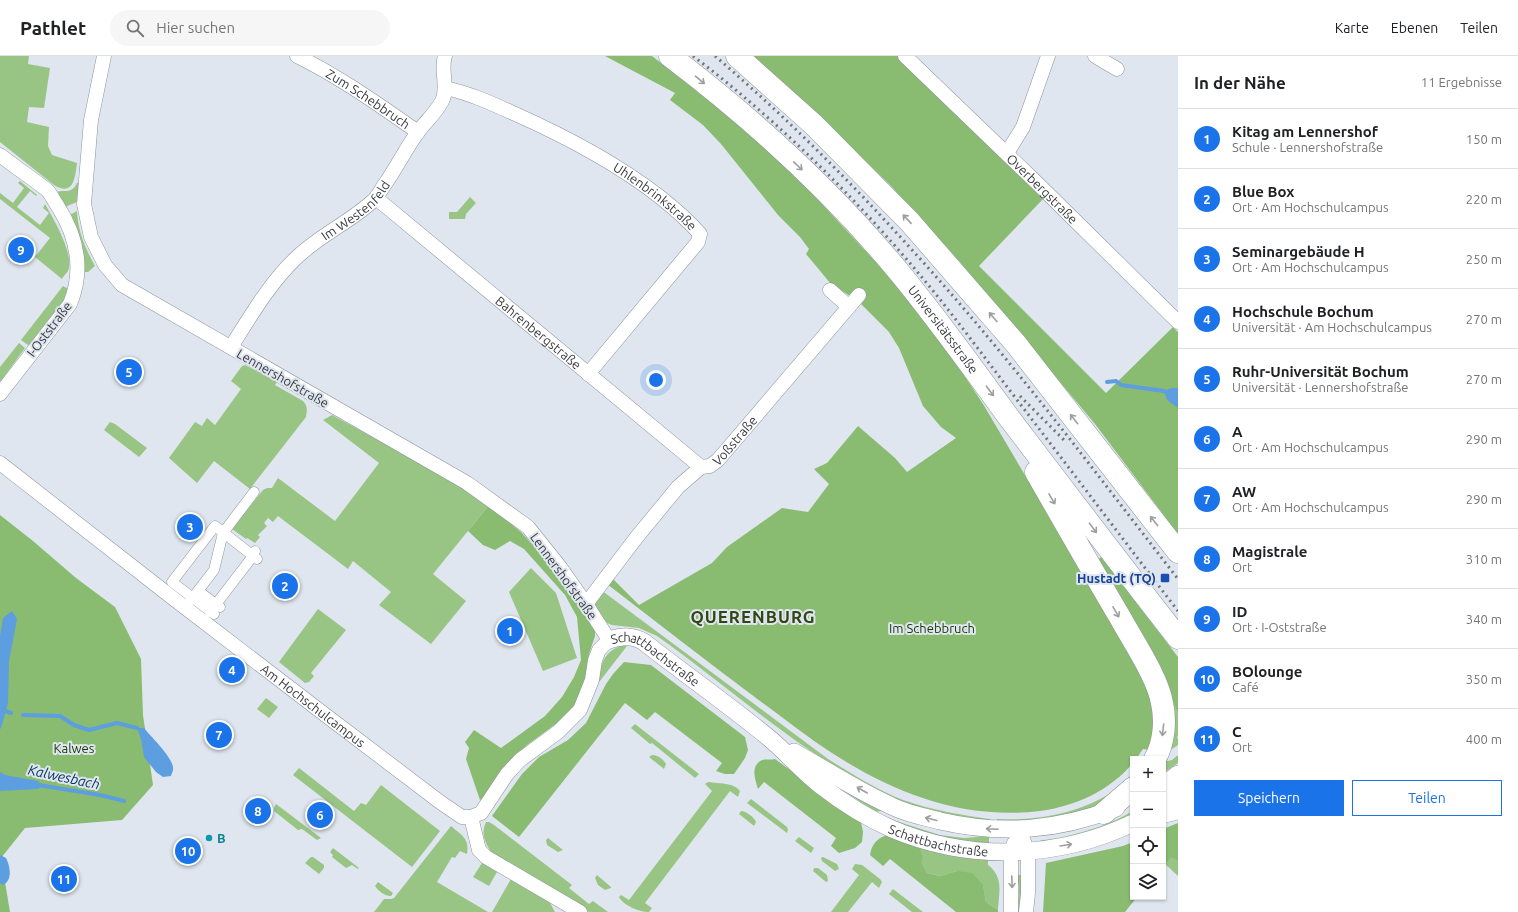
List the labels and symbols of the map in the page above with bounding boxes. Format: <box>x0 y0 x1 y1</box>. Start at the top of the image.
street label: Zum Schebbruch <box>324 66 413 131</box>
one-way arrow <box>695 76 706 85</box>
street label: Overbergstraße <box>1004 151 1081 226</box>
street label: Uhlenbrinkstraße <box>611 160 700 233</box>
one-way arrow <box>793 161 803 171</box>
street label: Im Westenfeld <box>319 178 392 243</box>
one-way arrow <box>903 214 912 224</box>
pin: 9 <box>8 235 34 265</box>
street label: Universitätsstraße <box>906 282 981 376</box>
street label: Bahrenbergstraße <box>493 293 584 372</box>
street label: I-Oststraße <box>24 299 74 359</box>
one-way arrow <box>989 312 998 323</box>
street label: Lennershofstraße <box>235 346 331 410</box>
pin: 5 <box>116 357 142 387</box>
your location <box>646 370 666 390</box>
one-way arrow <box>986 386 994 397</box>
street label: Voßstraße <box>710 413 760 468</box>
one-way arrow <box>1070 413 1078 424</box>
one-way arrow <box>1048 493 1056 505</box>
pin: 3 <box>177 512 203 542</box>
one-way arrow <box>1150 516 1158 527</box>
one-way arrow <box>1089 523 1098 534</box>
street label: Lennershofstraße <box>528 530 600 622</box>
pin: 2 <box>272 571 298 601</box>
place label: Hustadt (TQ) <box>1077 571 1156 586</box>
marker: Hustadt (TQ) <box>1159 572 1171 584</box>
one-way arrow <box>1113 606 1121 618</box>
district label: QUERENBURG <box>690 607 816 626</box>
pin: 1 <box>497 616 523 646</box>
park label: Im Schebbruch <box>889 621 975 635</box>
street label: Schattbachstraße <box>609 630 702 689</box>
pin: 4 <box>219 655 245 685</box>
street label: Am Hochschulcampus <box>258 661 368 750</box>
pin: 7 <box>206 720 232 750</box>
one-way arrow <box>1159 724 1167 737</box>
park label: Kalwes <box>54 741 95 755</box>
water label: Kalwesbach <box>27 762 101 792</box>
one-way arrow <box>856 786 868 794</box>
pin: 8 <box>245 796 271 826</box>
pin: 6 <box>307 800 333 830</box>
one-way arrow <box>925 814 938 822</box>
street label: Schattbachstraße <box>887 821 989 858</box>
one-way arrow <box>986 825 999 833</box>
place label: B <box>217 831 226 845</box>
marker: B <box>204 833 214 843</box>
pin: 10 <box>175 836 201 866</box>
one-way arrow <box>1059 841 1072 849</box>
pin: 11 <box>51 864 77 894</box>
one-way arrow <box>1008 875 1015 888</box>

